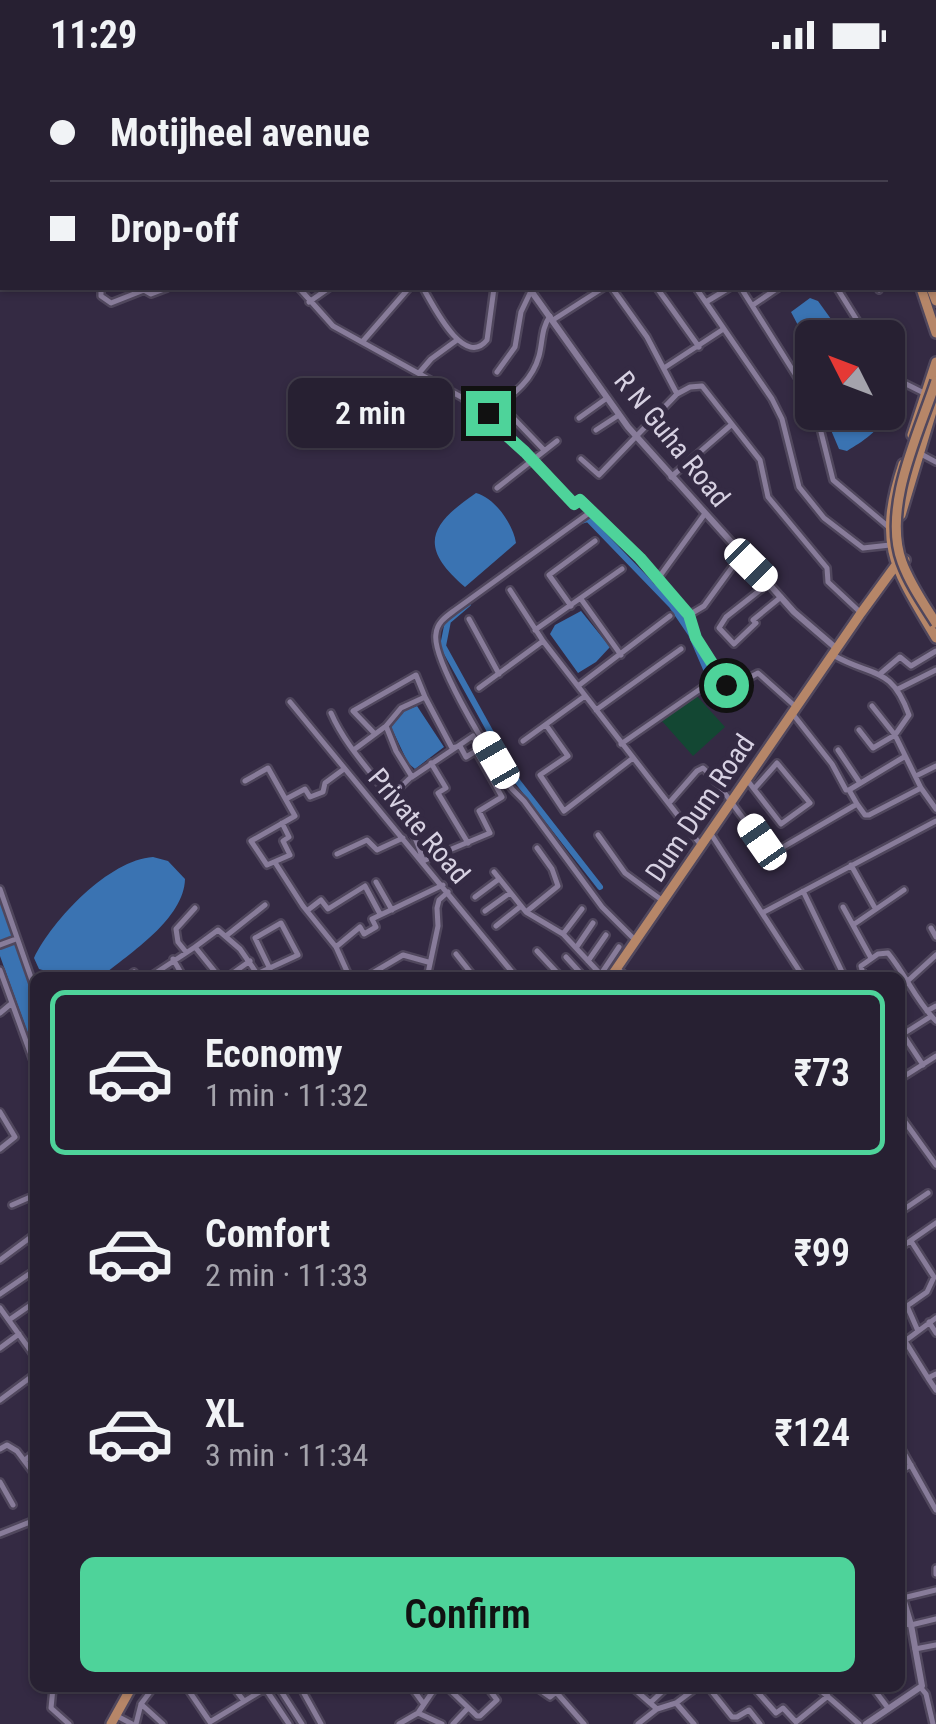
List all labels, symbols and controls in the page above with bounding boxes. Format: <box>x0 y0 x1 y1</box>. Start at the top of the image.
text: 11:29 <box>50 13 137 57</box>
text: Motijheel avenue <box>110 111 370 155</box>
text: Drop-off <box>110 207 239 251</box>
north arrow <box>795 320 905 430</box>
map controls <box>795 320 905 430</box>
street label: R N Guha Road <box>607 365 737 513</box>
callout: 2 min <box>288 378 453 448</box>
route end <box>466 391 511 436</box>
text: 2 min <box>335 394 406 432</box>
car <box>719 533 783 597</box>
route start <box>704 663 749 708</box>
car <box>468 727 524 793</box>
street label: Dum Dum Road <box>639 728 761 888</box>
street label: Private Road <box>361 762 477 890</box>
car <box>733 809 791 875</box>
icon: car <box>85 1028 175 1118</box>
text: Economy <box>205 1032 342 1076</box>
text: ₹73 <box>794 1051 850 1095</box>
text: 1 min · 11:32 <box>205 1076 368 1114</box>
icon: car <box>85 1208 175 1298</box>
text: Comfort <box>205 1212 330 1256</box>
text: ₹99 <box>794 1231 850 1275</box>
text: 2 min · 11:33 <box>205 1256 368 1294</box>
icon: car <box>85 1388 175 1478</box>
text: XL <box>205 1392 244 1436</box>
text: ₹124 <box>775 1411 850 1455</box>
text: 3 min · 11:34 <box>205 1436 368 1474</box>
button: Confirm <box>80 1557 855 1672</box>

